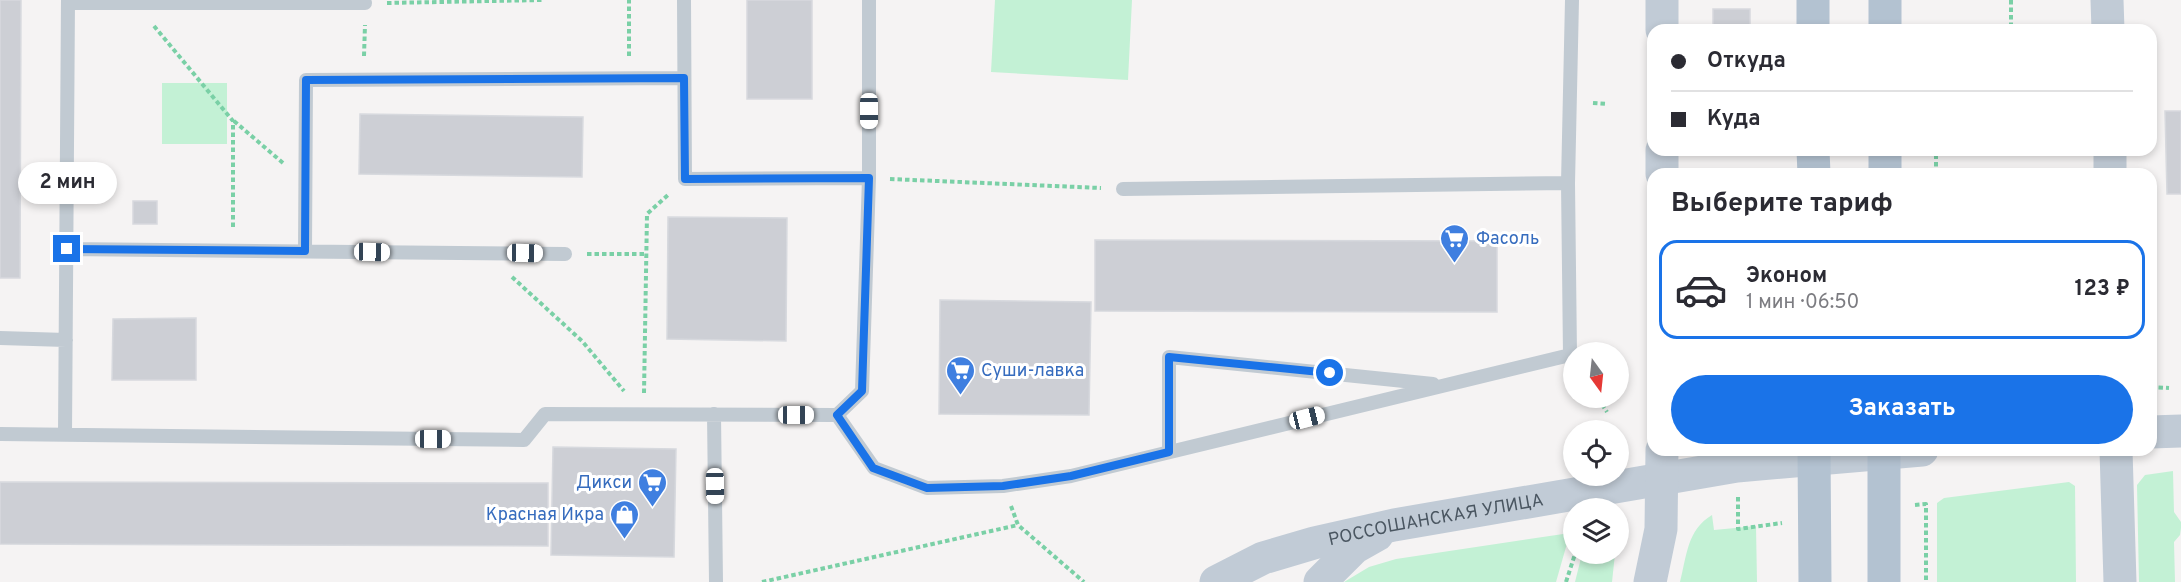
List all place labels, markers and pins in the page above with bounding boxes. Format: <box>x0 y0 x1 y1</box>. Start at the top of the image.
supermarket icon: Фасоль <box>1439 222 1471 264</box>
place label: Фасоль <box>1476 228 1539 251</box>
supermarket icon: Суши-лавка <box>944 354 976 396</box>
place label: Суши-лавка <box>981 360 1084 383</box>
supermarket icon: Дикси <box>637 466 669 508</box>
place label: Дикси <box>576 472 632 495</box>
shop icon: Красная Икра <box>609 498 641 540</box>
place label: Красная Икра <box>486 504 604 527</box>

